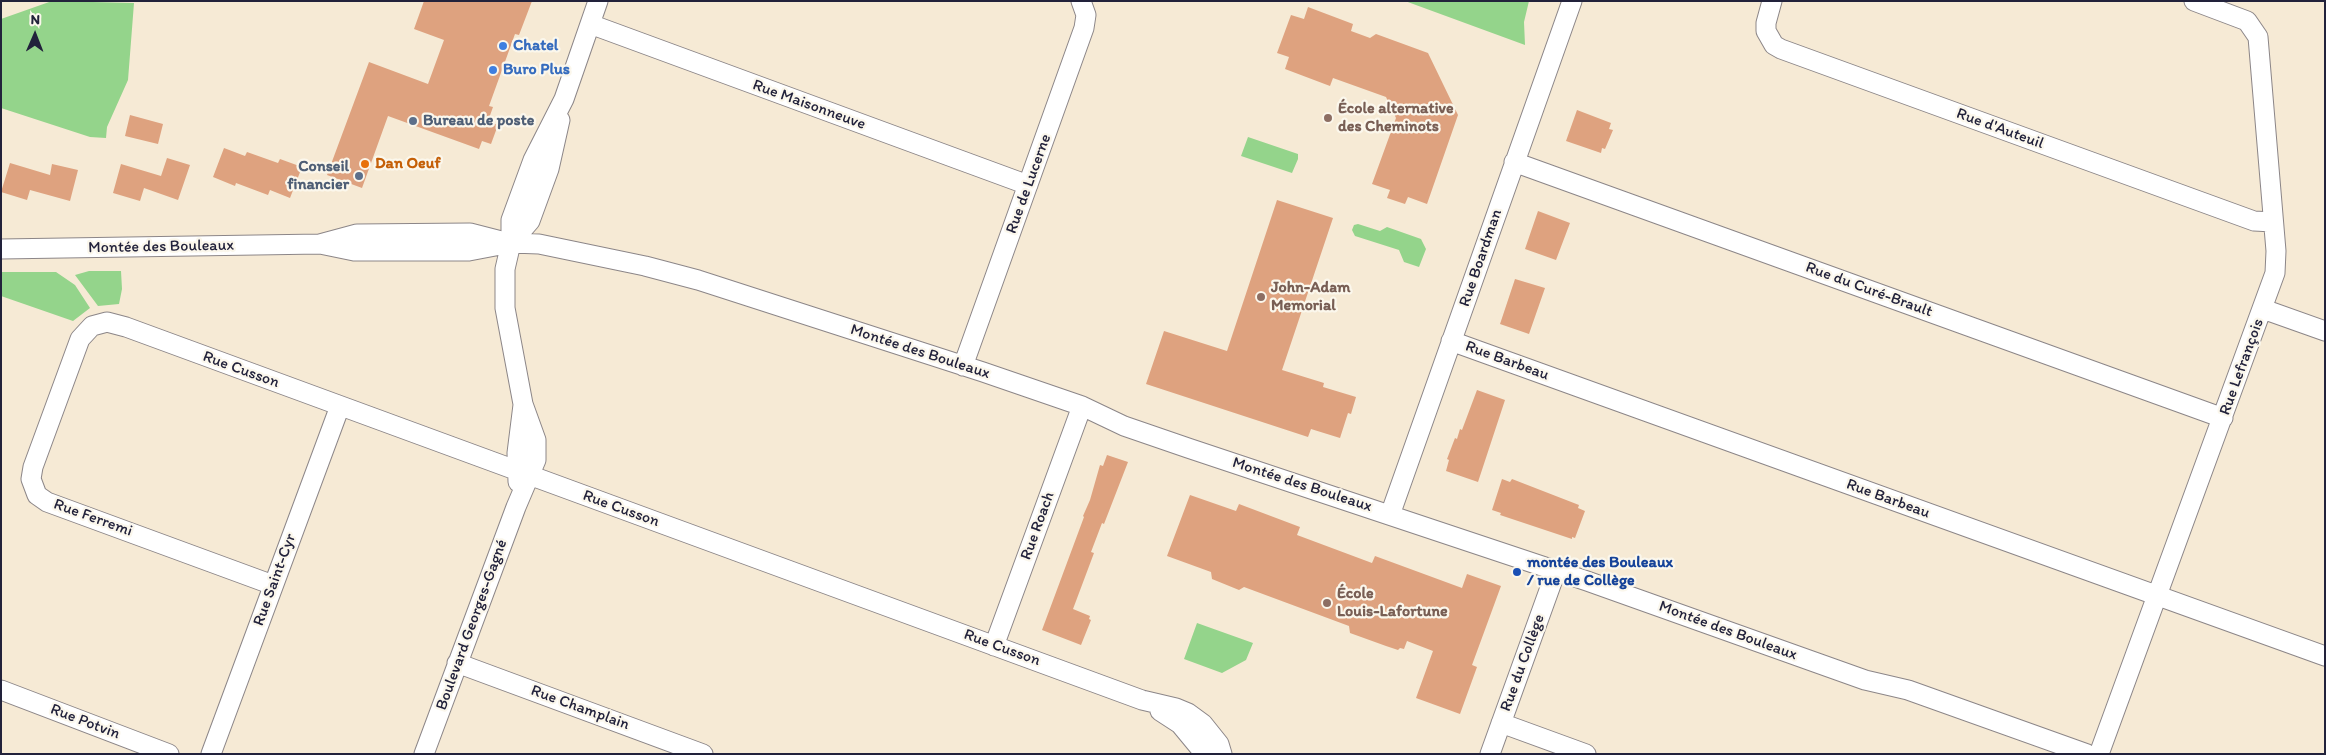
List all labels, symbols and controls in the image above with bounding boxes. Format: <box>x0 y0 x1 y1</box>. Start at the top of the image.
north arrow <box>10 10 60 60</box>
text: N <box>30 11 40 28</box>
place label: Chatel <box>513 36 558 56</box>
marker: Chatel <box>497 40 509 52</box>
place label: Buro Plus <box>503 60 570 80</box>
marker: Buro Plus <box>487 64 499 76</box>
street label: Rue Maisonneuve <box>750 76 868 134</box>
place label: École alternative des Cheminots <box>1338 99 1453 137</box>
street label: Rue d'Auteuil <box>1954 104 2046 154</box>
place label: Bureau de poste <box>423 111 534 131</box>
marker: École alternative des Cheminots <box>1322 112 1334 124</box>
marker: Bureau de poste <box>407 115 419 127</box>
street label: Rue de Lucerne <box>1002 132 1056 236</box>
place label: Dan Oeuf <box>375 154 440 174</box>
place label: Conseil financier <box>287 157 349 195</box>
marker: Dan Oeuf <box>359 158 371 170</box>
marker: Conseil financier <box>353 170 365 182</box>
street label: Rue Boardman <box>1455 207 1507 309</box>
street label: Montée des Bouleaux <box>88 236 234 258</box>
street label: Rue du Curé-Brault <box>1803 258 1935 322</box>
place label: John-Adam Memorial <box>1271 278 1351 316</box>
marker: John-Adam Memorial <box>1255 291 1267 303</box>
street label: Rue Lefrançois <box>2216 316 2268 418</box>
street label: Montée des Bouleaux <box>848 320 992 384</box>
street label: Rue Barbeau <box>1462 337 1552 385</box>
street label: Rue Cusson <box>200 347 282 393</box>
street label: Montée des Bouleaux <box>1230 453 1374 517</box>
street label: Rue Barbeau <box>1843 475 1933 523</box>
street label: Rue Cusson <box>580 486 662 532</box>
street label: Rue Roach <box>1017 489 1059 563</box>
street label: Rue Ferremi <box>51 495 135 541</box>
street label: Rue Saint-Cyr <box>249 531 301 629</box>
street label: Boulevard Georges-Gagné <box>432 537 512 713</box>
place label: montée des Bouleaux / rue de Collège <box>1527 553 1673 591</box>
marker: montée des Bouleaux / rue de Collège <box>1511 566 1523 578</box>
place label: École Louis-Lafortune <box>1337 584 1448 622</box>
marker: École Louis-Lafortune <box>1321 597 1333 609</box>
street label: Montée des Bouleaux <box>1656 597 1800 665</box>
street label: Rue du Collège <box>1497 612 1549 714</box>
street label: Rue Cusson <box>961 625 1043 671</box>
street label: Rue Champlain <box>528 681 632 735</box>
street label: Rue Potvin <box>47 700 123 744</box>

